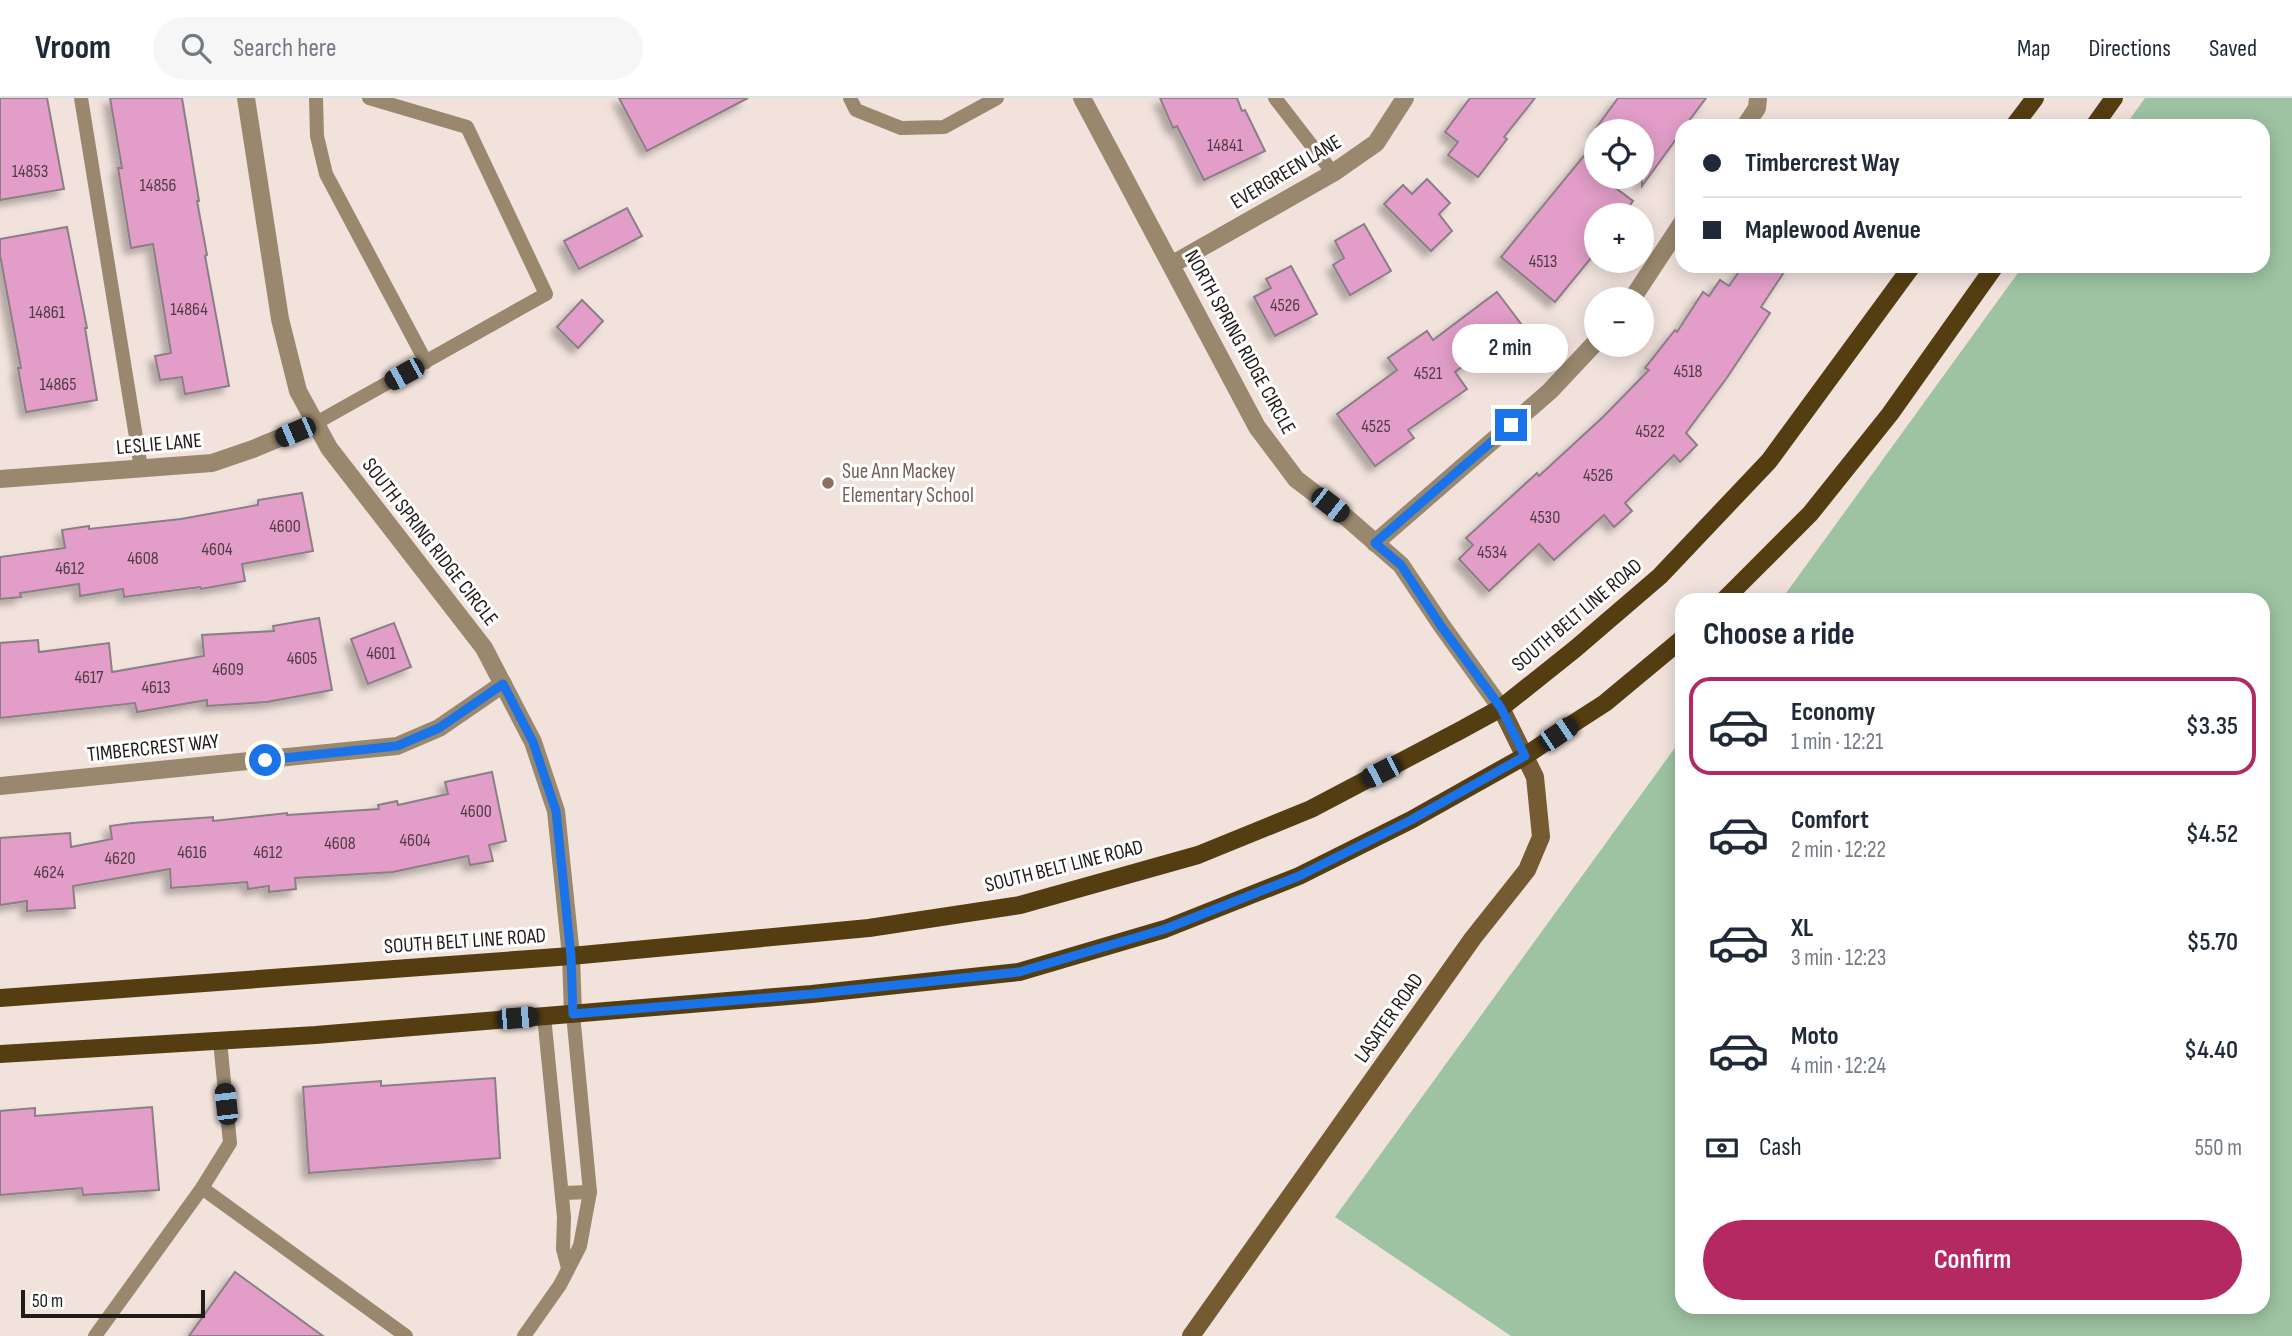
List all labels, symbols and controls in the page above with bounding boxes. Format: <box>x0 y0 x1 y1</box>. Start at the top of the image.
search box <box>153 17 643 80</box>
text: Vroom <box>35 28 111 68</box>
icon: search <box>177 29 215 67</box>
text: Search here <box>233 33 336 64</box>
text: Map <box>2017 34 2050 63</box>
text: Directions <box>2088 34 2171 63</box>
text: Saved <box>2209 34 2257 63</box>
map controls <box>1584 119 1654 357</box>
button: locate <box>1584 119 1654 189</box>
street label: EVERGREEN LANE <box>1226 129 1346 215</box>
house number: 14841 <box>1207 135 1244 156</box>
text: Timbercrest Way <box>1745 148 1900 179</box>
house number: 14853 <box>12 161 48 182</box>
house number: 14856 <box>140 175 177 196</box>
button: + <box>1584 203 1654 273</box>
text: Maplewood Avenue <box>1745 215 1921 246</box>
street label: NORTH SPRING RIDGE CIRCLE <box>1179 246 1301 438</box>
house number: 4513 <box>1529 251 1557 272</box>
button: − <box>1584 287 1654 357</box>
house number: 4526 <box>1270 295 1300 316</box>
house number: 14864 <box>170 299 208 320</box>
house number: 14861 <box>29 302 66 323</box>
callout: 2 min <box>1453 324 1569 372</box>
text: 2 min <box>1488 334 1532 362</box>
car <box>381 355 428 393</box>
house number: 4518 <box>1674 361 1703 382</box>
house number: 4521 <box>1414 363 1443 384</box>
house number: 14865 <box>40 374 76 395</box>
route end <box>1495 409 1527 441</box>
car <box>272 414 319 450</box>
house number: 4525 <box>1361 416 1391 437</box>
house number: 4522 <box>1635 421 1665 442</box>
street label: LESLIE LANE <box>115 428 203 460</box>
street label: SOUTH SPRING RIDGE CIRCLE <box>357 453 503 631</box>
place label: Sue Ann Mackey Elementary School <box>842 459 974 508</box>
house number: 4526 <box>1583 465 1613 486</box>
marker: Sue Ann Mackey Elementary School <box>820 475 836 491</box>
car <box>1307 484 1354 526</box>
house number: 4530 <box>1530 507 1560 528</box>
house number: 4600 <box>269 516 301 537</box>
house number: 4604 <box>202 539 233 560</box>
house number: 4534 <box>1477 542 1507 563</box>
house number: 4608 <box>127 548 159 569</box>
street label: SOUTH BELT LINE ROAD <box>1507 553 1647 677</box>
house number: 4612 <box>55 558 85 579</box>
text: Choose a ride <box>1703 615 1855 654</box>
house number: 4601 <box>366 643 397 664</box>
house number: 4605 <box>287 648 317 669</box>
house number: 4609 <box>212 659 244 680</box>
house number: 4617 <box>75 667 104 688</box>
house number: 4613 <box>141 677 171 698</box>
icon: car <box>1707 695 1770 758</box>
text: Economy <box>1791 697 1875 728</box>
text: $3.35 <box>2186 711 2238 742</box>
car <box>1535 714 1582 754</box>
text: 1 min · 12:21 <box>1791 728 1883 756</box>
street label: TIMBERCREST WAY <box>86 729 220 767</box>
route start <box>249 744 281 776</box>
car <box>1358 753 1405 791</box>
house number: 4600 <box>460 801 492 822</box>
icon: car <box>1707 803 1770 866</box>
text: Comfort <box>1791 805 1869 836</box>
text: $4.52 <box>2186 819 2238 850</box>
house number: 4604 <box>400 830 431 851</box>
house number: 4608 <box>324 833 356 854</box>
street label: SOUTH BELT LINE ROAD <box>982 834 1146 898</box>
text: 2 min · 12:22 <box>1791 836 1886 864</box>
house number: 4616 <box>177 842 207 863</box>
house number: 4612 <box>253 842 283 863</box>
house number: 4620 <box>104 848 136 869</box>
house number: 4624 <box>34 862 65 883</box>
icon: car <box>1707 911 1770 974</box>
text: XL <box>1791 913 1813 944</box>
street label: SOUTH BELT LINE ROAD <box>383 923 547 959</box>
text: $5.70 <box>2186 927 2238 958</box>
text: 3 min · 12:23 <box>1791 944 1886 972</box>
street label: LASATER ROAD <box>1349 968 1429 1068</box>
car <box>496 1006 539 1030</box>
icon: car <box>1707 1019 1770 1082</box>
text: Moto <box>1791 1021 1839 1052</box>
text: $4.40 <box>2184 1035 2238 1066</box>
text: 4 min · 12:24 <box>1791 1052 1886 1080</box>
car <box>214 1082 239 1126</box>
icon: cash <box>1703 1129 1741 1167</box>
text: Cash <box>1759 1132 1802 1163</box>
text: 550 m <box>2195 1134 2242 1162</box>
button: Confirm <box>1703 1220 2242 1300</box>
scale bar <box>21 1287 205 1319</box>
text: 50 m <box>32 1290 63 1313</box>

